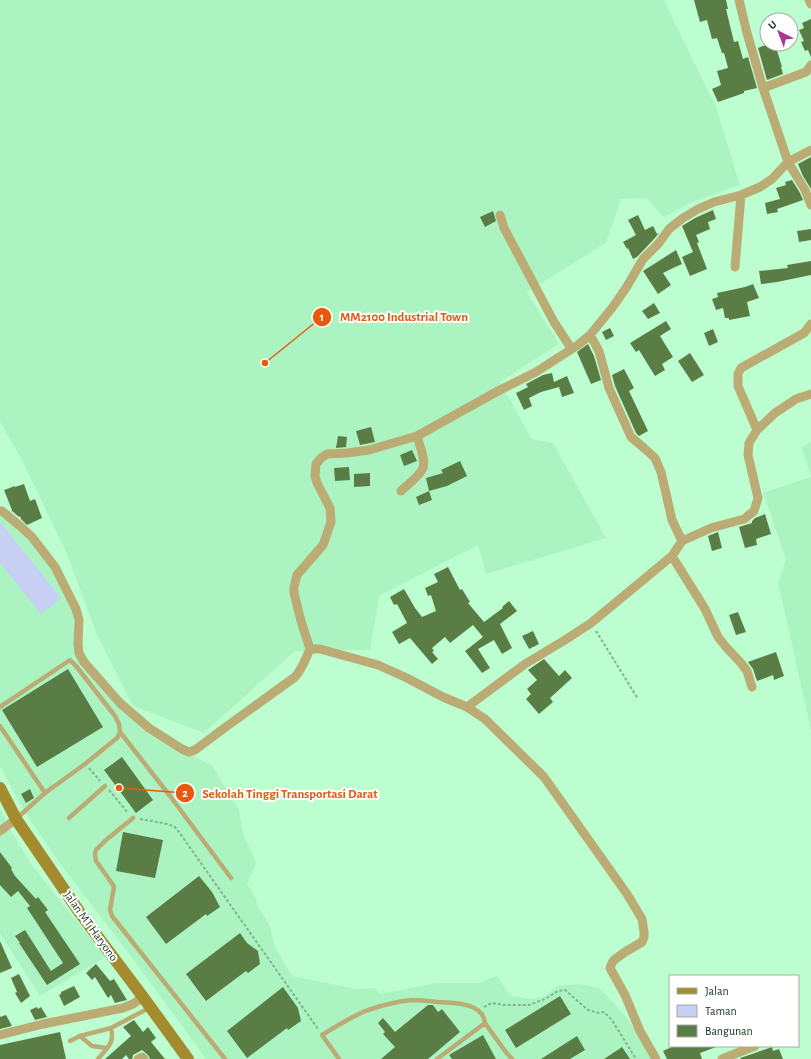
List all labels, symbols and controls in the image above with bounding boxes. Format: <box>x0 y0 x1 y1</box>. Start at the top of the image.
north arrow <box>759 12 799 52</box>
text: U <box>766 19 779 31</box>
callout: MM2100 Industrial Town <box>312 304 476 329</box>
text: 1 <box>320 311 324 323</box>
text: MM2100 Industrial Town <box>340 311 468 324</box>
callout: Sekolah Tinggi Transportasi Darat <box>175 781 386 806</box>
text: 2 <box>182 787 188 799</box>
text: Sekolah Tinggi Transportasi Darat <box>202 788 378 801</box>
street label: Jalan MT Haryono <box>61 889 120 964</box>
legend <box>669 975 799 1047</box>
text: Jalan <box>705 985 729 997</box>
text: Taman <box>705 1005 737 1017</box>
text: Bangunan <box>705 1025 753 1037</box>

